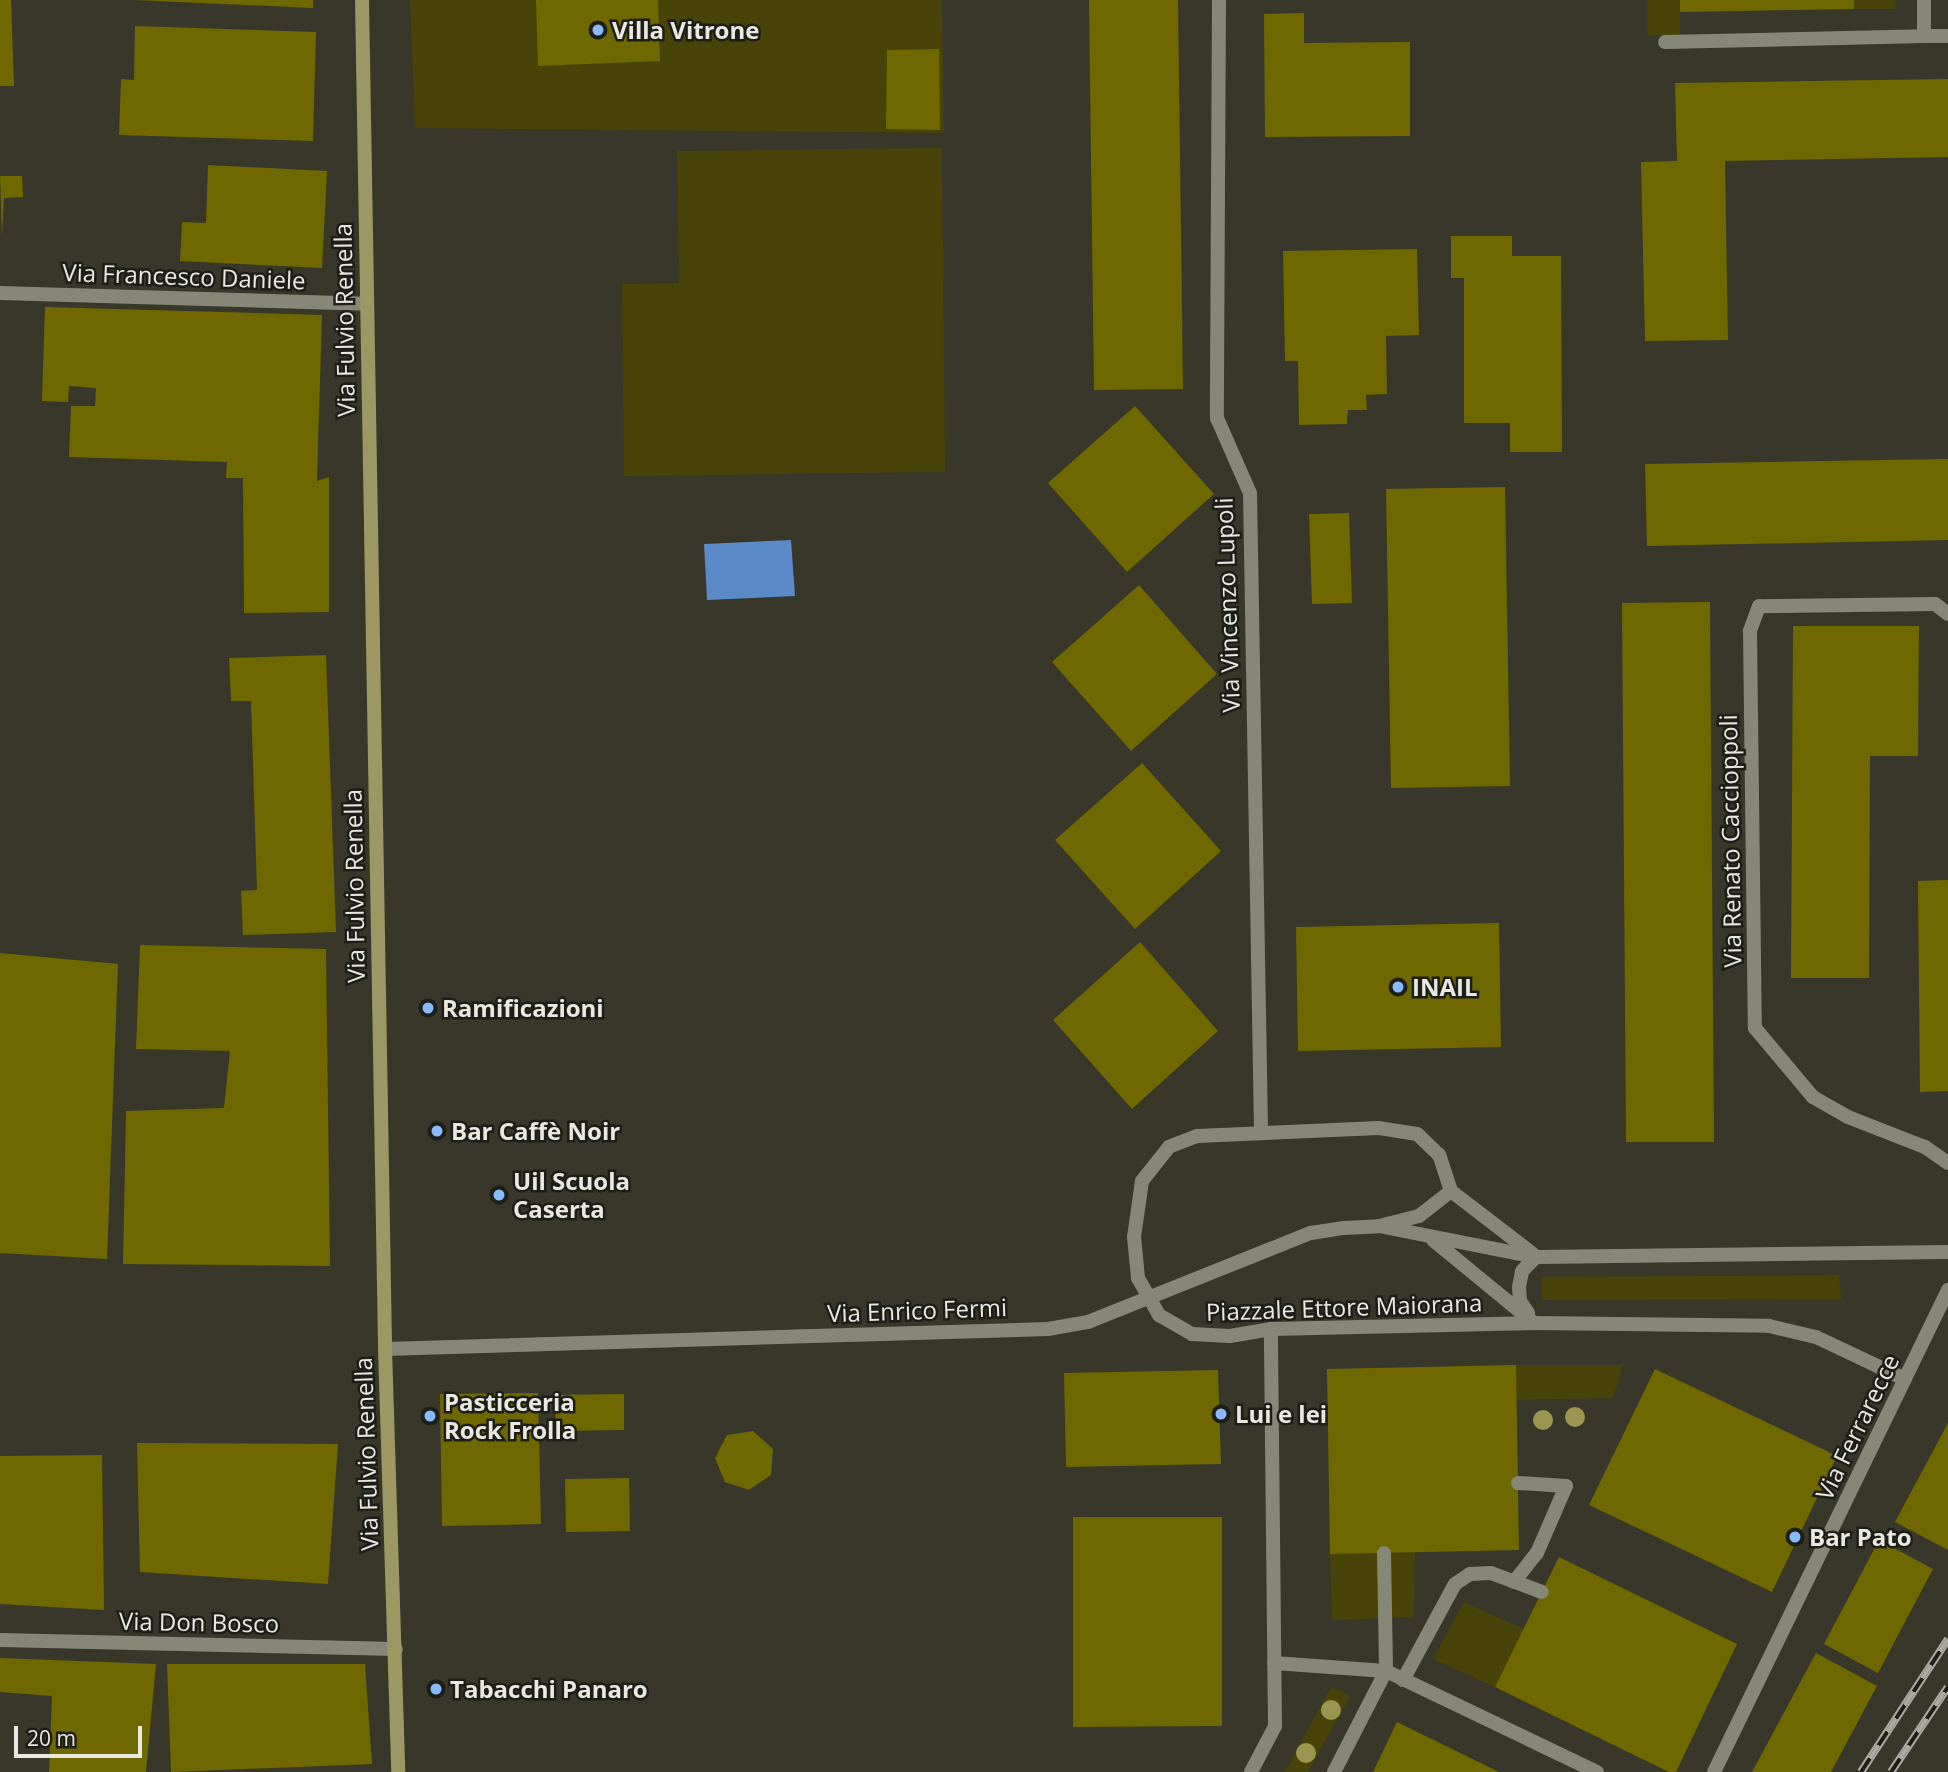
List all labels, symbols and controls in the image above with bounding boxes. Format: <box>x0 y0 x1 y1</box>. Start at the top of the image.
place label: Villa Vitrone <box>612 16 759 44</box>
marker: Villa Vitrone <box>590 22 606 38</box>
street label: Via Fulvio Renella <box>328 223 360 417</box>
street label: Via Francesco Daniele <box>62 257 306 295</box>
street label: Via Vincenzo Lupoli <box>1209 497 1245 713</box>
street label: Via Renato Caccioppoli <box>1713 714 1747 968</box>
street label: Via Fulvio Renella <box>338 789 370 983</box>
place label: INAIL <box>1412 973 1478 1001</box>
marker: INAIL <box>1390 979 1406 995</box>
place label: Ramificazioni <box>442 994 604 1022</box>
marker: Ramificazioni <box>420 1000 436 1016</box>
place label: Bar Caffè Noir <box>451 1117 620 1145</box>
marker: Bar Caffè Noir <box>429 1123 445 1139</box>
place label: Uil Scuola Caserta <box>513 1167 630 1223</box>
marker: Uil Scuola Caserta <box>491 1187 507 1203</box>
street label: Piazzale Ettore Maiorana <box>1205 1288 1483 1326</box>
street label: Via Enrico Fermi <box>827 1292 1007 1328</box>
street label: Via Ferrarecce <box>1809 1349 1905 1505</box>
street label: Via Fulvio Renella <box>348 1357 384 1551</box>
place label: Pasticceria Rock Frolla <box>444 1388 576 1444</box>
place label: Lui e lei <box>1235 1400 1327 1428</box>
marker: Lui e lei <box>1213 1406 1229 1422</box>
marker: Pasticceria Rock Frolla <box>422 1408 438 1424</box>
place label: Bar Pato <box>1809 1523 1912 1551</box>
marker: Bar Pato <box>1787 1529 1803 1545</box>
street label: Via Don Bosco <box>119 1606 279 1638</box>
place label: Tabacchi Panaro <box>450 1675 648 1703</box>
marker: Tabacchi Panaro <box>428 1681 444 1697</box>
scale bar <box>18 1712 145 1756</box>
text: 20 m <box>27 1724 76 1752</box>

